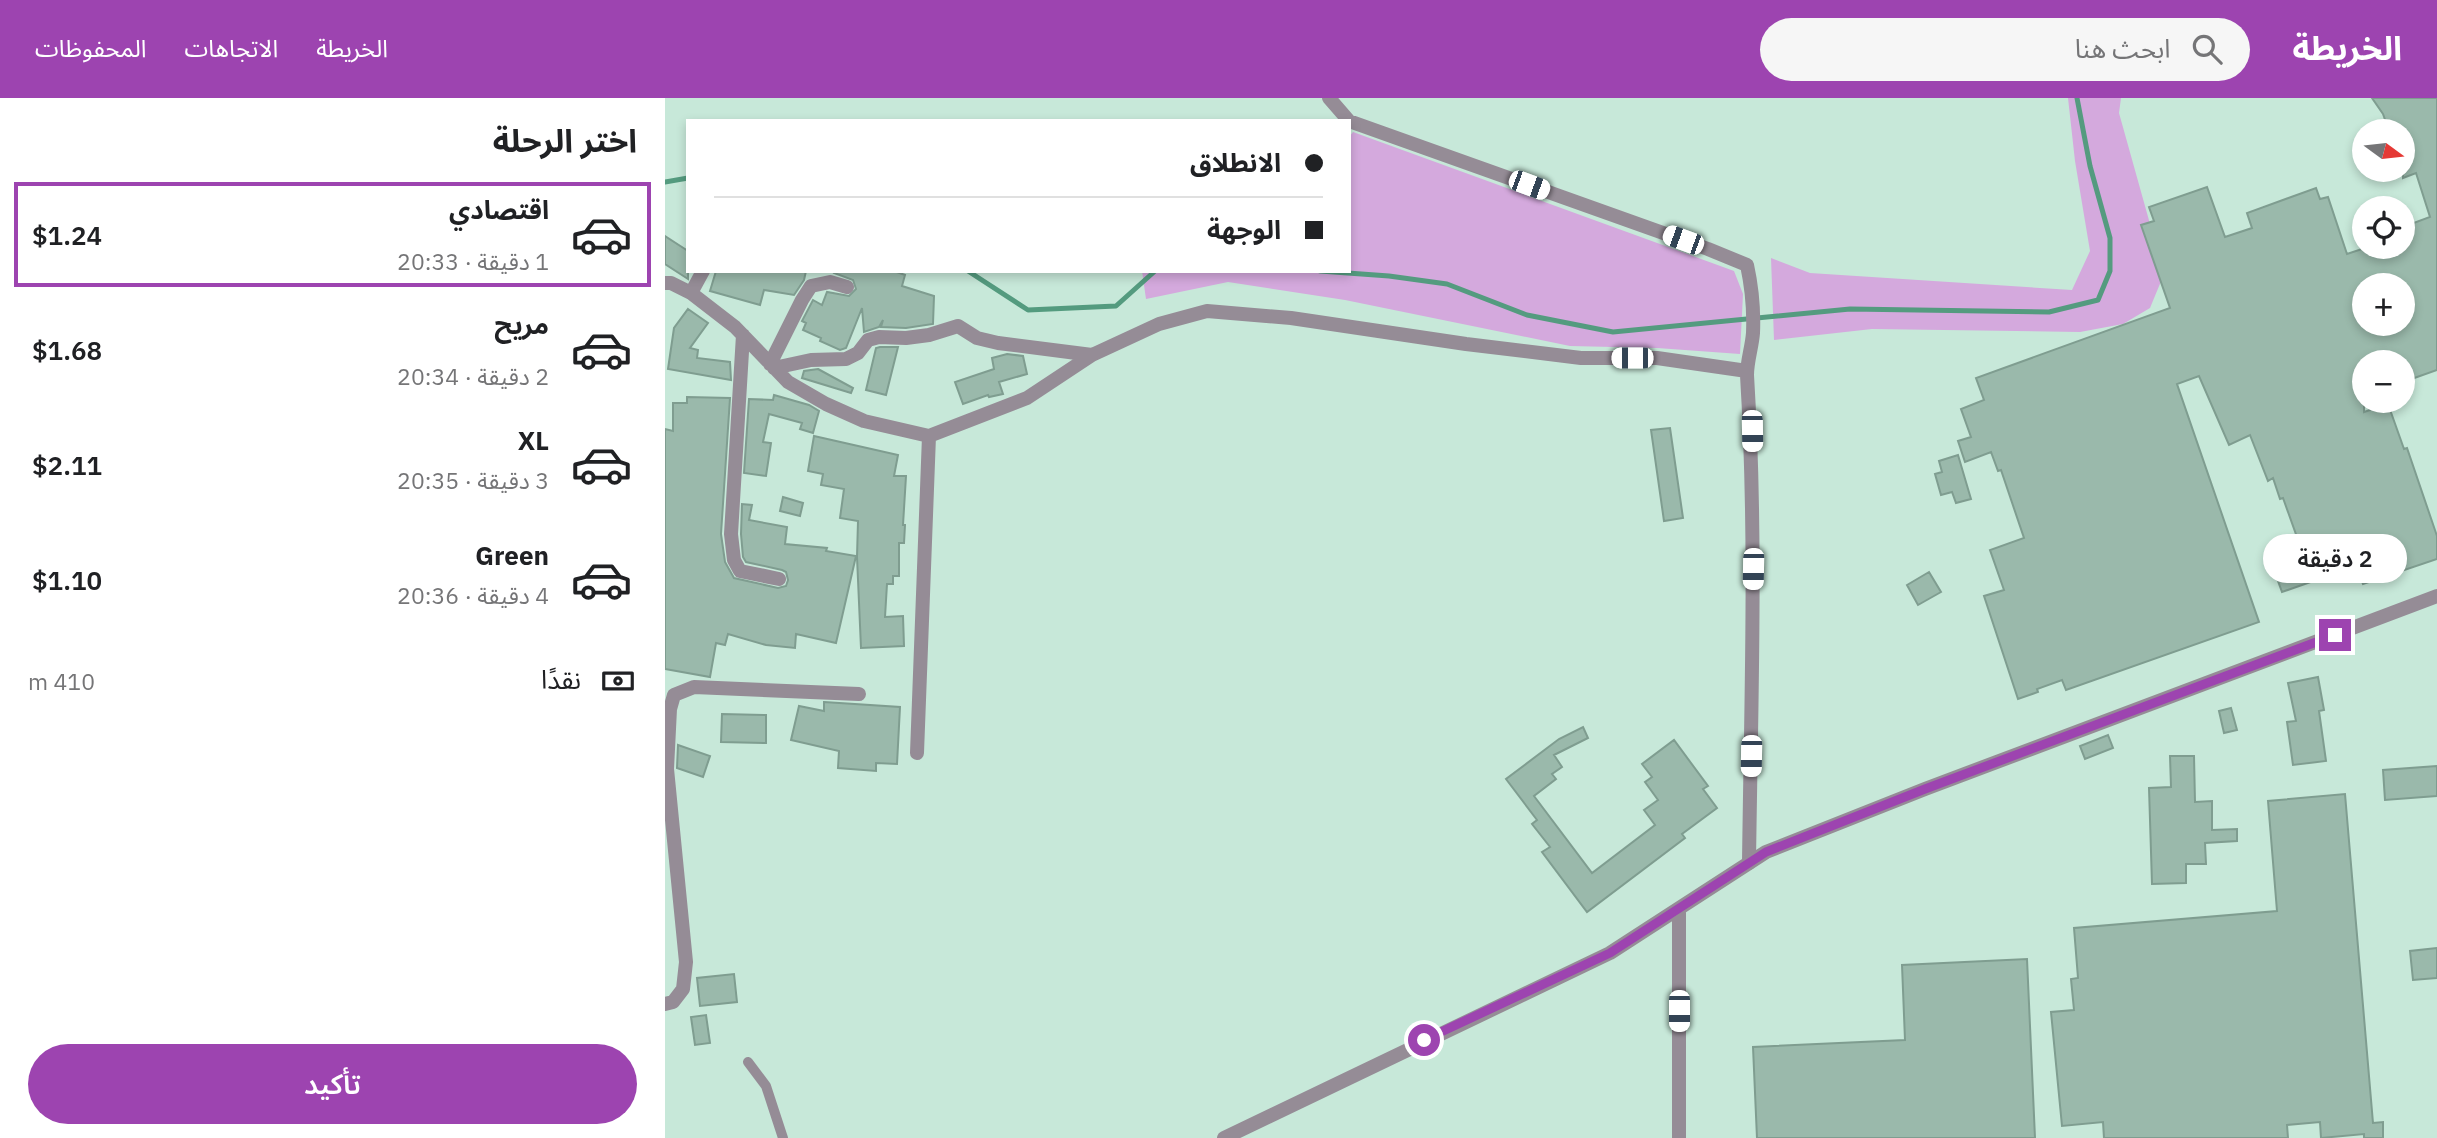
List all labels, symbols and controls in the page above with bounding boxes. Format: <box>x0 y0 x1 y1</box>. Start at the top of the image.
search box <box>1760 18 2250 81</box>
text: الخريطة <box>2292 26 2402 69</box>
icon: search <box>2188 30 2226 68</box>
text: ابحث هنا <box>2075 31 2170 65</box>
text: المحفوظات <box>35 32 146 64</box>
text: الاتجاهات <box>184 32 278 64</box>
text: الخريطة <box>316 32 388 64</box>
text: اختر الرحلة <box>493 119 637 161</box>
north arrow <box>2352 119 2415 182</box>
map controls <box>2352 119 2415 413</box>
text: الانطلاق <box>1190 145 1281 179</box>
car <box>1506 168 1553 202</box>
text: اقتصادي <box>449 192 549 226</box>
button: locate <box>2352 196 2415 259</box>
icon: car <box>570 203 633 266</box>
text: الوجهة <box>1207 212 1281 246</box>
text: $1.24 <box>32 218 102 252</box>
car <box>1660 223 1707 257</box>
text: 1 دقيقة · 20:33 <box>397 246 549 276</box>
button: + <box>2352 273 2415 336</box>
text: مريح <box>494 307 549 341</box>
icon: car <box>570 318 633 381</box>
text: $1.68 <box>32 333 102 367</box>
car <box>1612 348 1654 369</box>
button: − <box>2352 350 2415 413</box>
text: 2 دقيقة · 20:34 <box>397 361 549 391</box>
car <box>1742 410 1763 452</box>
text: XL <box>518 423 549 457</box>
icon: car <box>570 433 633 496</box>
text: $2.11 <box>32 448 102 482</box>
text: 3 دقيقة · 20:35 <box>397 465 549 495</box>
callout: 2 دقيقة <box>2263 533 2407 582</box>
text: Green <box>475 538 549 572</box>
text: 2 دقيقة <box>2297 543 2373 573</box>
icon: car <box>570 548 633 611</box>
car <box>1743 548 1764 590</box>
text: $1.10 <box>32 563 102 597</box>
text: 4 دقيقة · 20:36 <box>397 580 549 610</box>
route end <box>2319 619 2351 651</box>
text: نقدًا <box>541 662 581 696</box>
icon: cash <box>599 662 637 700</box>
text: 410 m <box>28 666 95 696</box>
car <box>1741 735 1762 777</box>
car <box>1669 990 1690 1032</box>
route start <box>1408 1024 1440 1056</box>
button: تأكيد <box>28 1044 637 1124</box>

